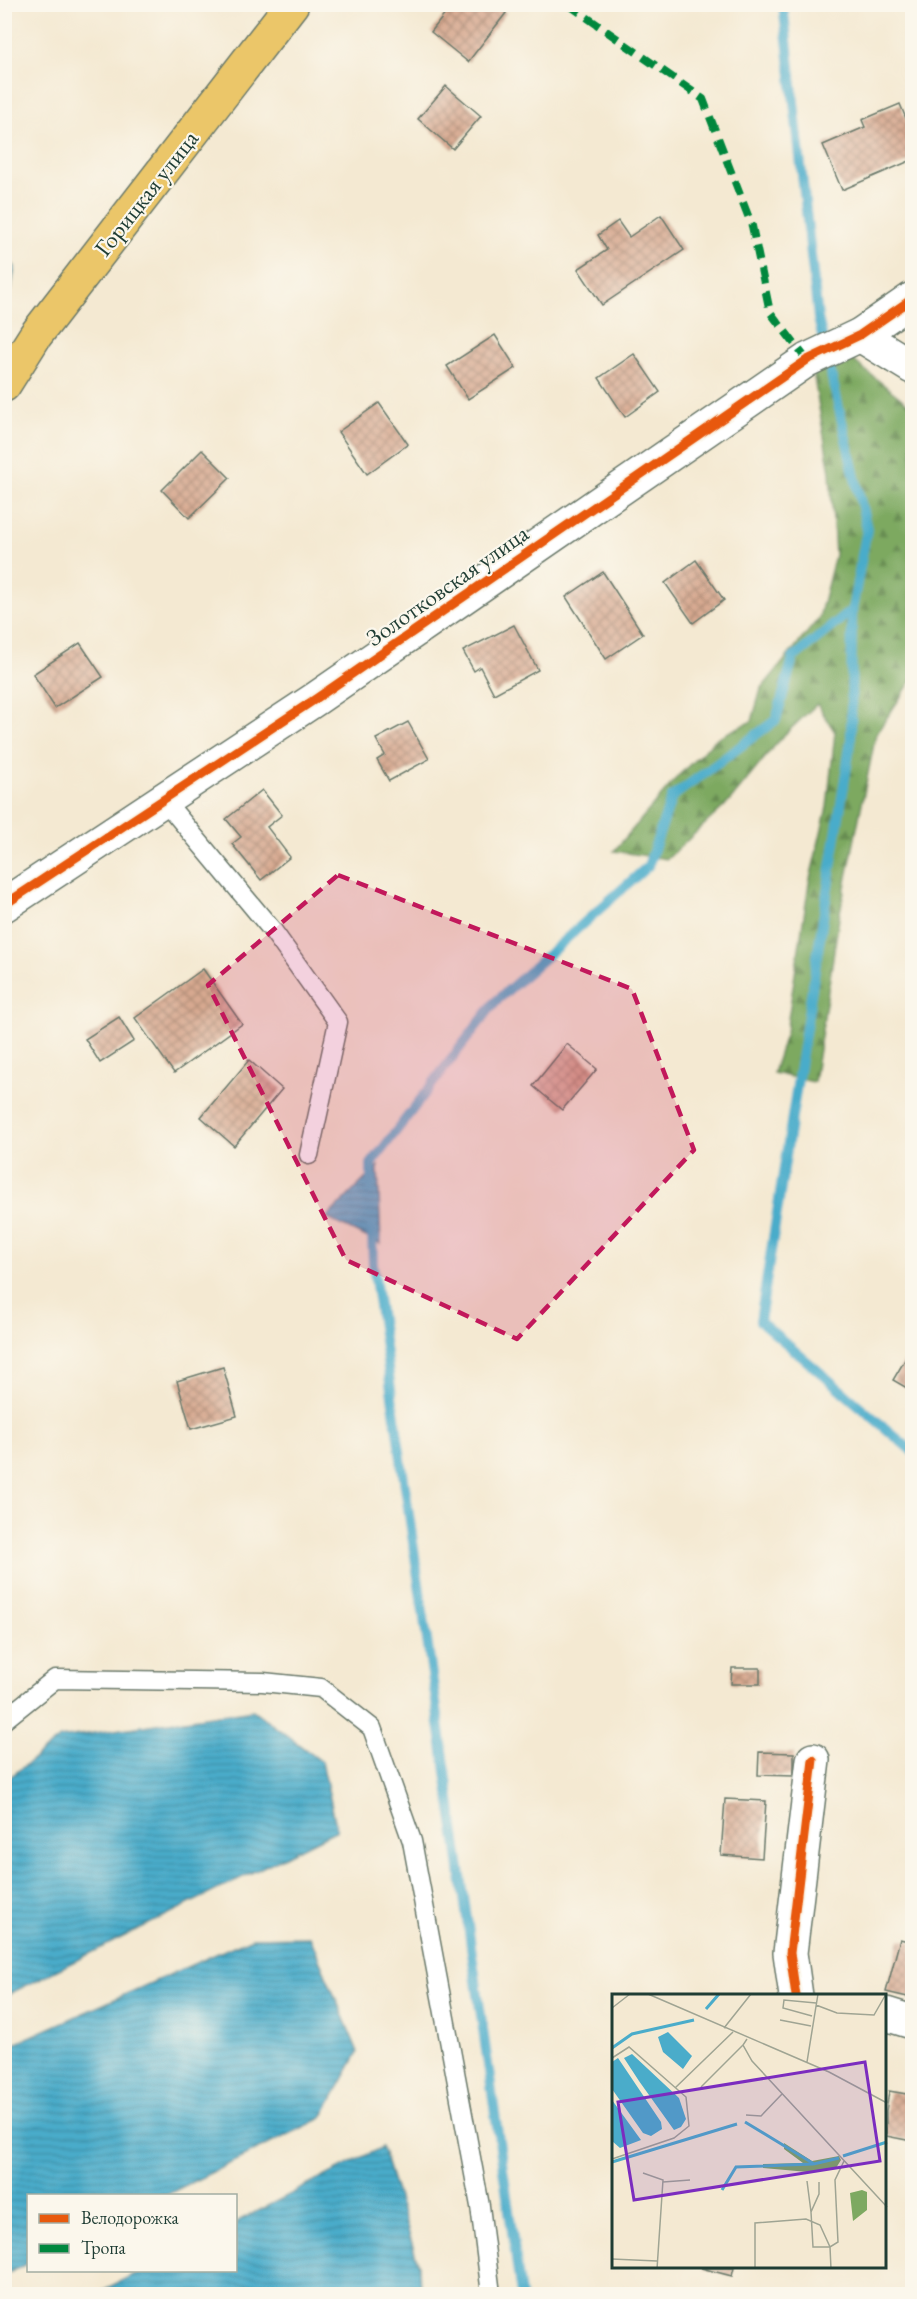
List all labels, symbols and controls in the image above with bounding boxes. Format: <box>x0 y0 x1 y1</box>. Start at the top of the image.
street label: Горицкая улица <box>87 123 205 262</box>
street label: Золотковская улица <box>360 517 535 653</box>
inset map <box>612 1994 887 2269</box>
legend <box>27 2194 237 2272</box>
text: Велодорожка <box>81 2206 180 2229</box>
text: Тропа <box>81 2236 127 2259</box>

